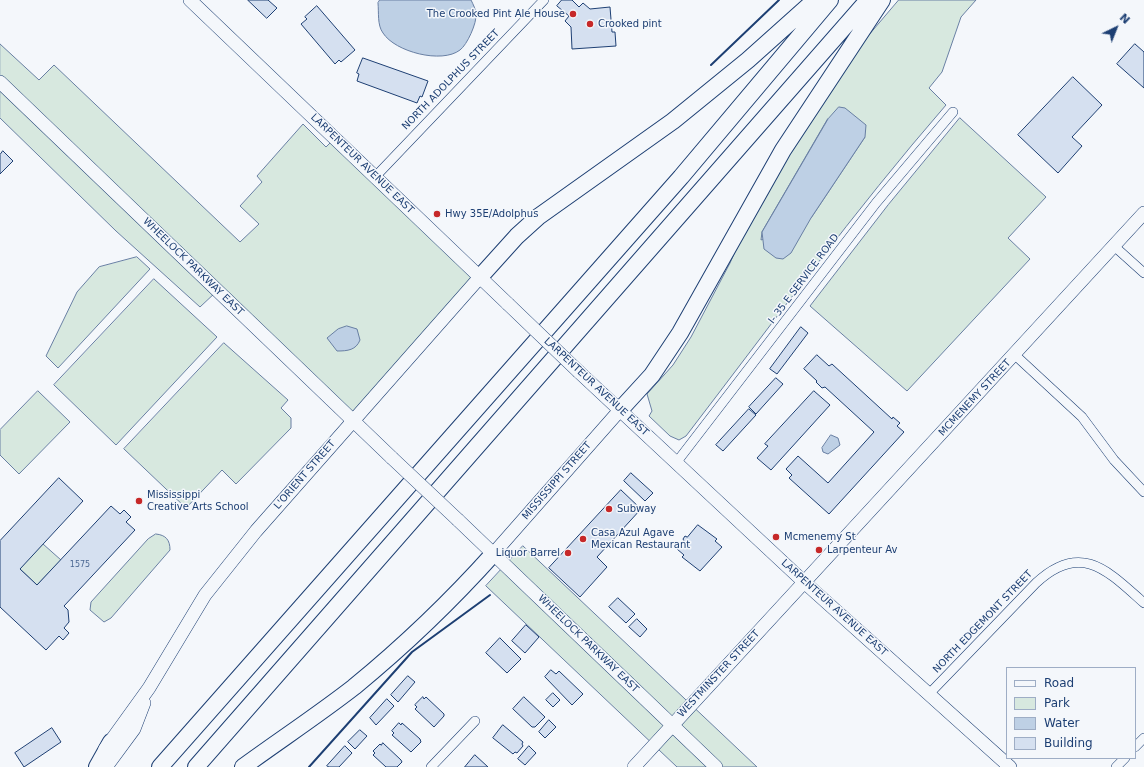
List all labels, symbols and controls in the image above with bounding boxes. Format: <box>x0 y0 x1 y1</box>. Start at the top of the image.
place label: The Crooked Pint Ale House <box>427 8 565 20</box>
north arrow <box>1096 8 1136 48</box>
marker: The Crooked Pint Ale House <box>568 9 578 19</box>
text: N <box>1117 11 1132 27</box>
place label: Crooked pint <box>598 18 662 30</box>
marker: Crooked pint <box>585 19 595 29</box>
street label: NORTH ADOLPHUS STREET <box>400 27 502 133</box>
street label: LARPENTEUR AVENUE EAST <box>308 112 416 216</box>
place label: Hwy 35E/Adolphus <box>445 208 538 220</box>
marker: Hwy 35E/Adolphus <box>432 209 442 219</box>
street label: WHEELOCK PARKWAY EAST <box>140 216 246 318</box>
street label: I- 35 E SERVICE ROAD <box>766 232 842 326</box>
street label: LARPENTEUR AVENUE EAST <box>541 335 651 439</box>
street label: MCMENEMY STREET <box>936 357 1014 439</box>
street label: L'ORIENT STREET <box>272 438 338 512</box>
street label: MISSISSIPPI STREET <box>520 440 594 522</box>
place label: Mississippi Creative Arts School <box>147 489 249 512</box>
marker: Mississippi Creative Arts School <box>134 496 144 506</box>
place label: Subway <box>617 503 656 515</box>
marker: Subway <box>604 504 614 514</box>
place label: Casa Azul Agave Mexican Restaurant <box>591 527 690 550</box>
place label: Mcmenemy St <box>784 531 856 543</box>
marker: Mcmenemy St <box>771 532 781 542</box>
marker: Casa Azul Agave Mexican Restaurant <box>578 534 588 544</box>
place label: Larpenteur Av <box>827 544 898 556</box>
marker: Larpenteur Av <box>814 545 824 555</box>
place label: Liquor Barrel <box>496 547 560 559</box>
marker: Liquor Barrel <box>563 548 573 558</box>
street label: LARPENTEUR AVENUE EAST <box>778 557 890 659</box>
house number: 1575 <box>70 560 90 570</box>
street label: NORTH EDGEMONT STREET <box>931 568 1035 676</box>
street label: WHEELOCK PARKWAY EAST <box>535 593 641 695</box>
street label: WESTMINSTER STREET <box>675 628 763 720</box>
legend <box>1006 667 1136 759</box>
text: Road <box>1044 676 1074 690</box>
text: Park <box>1044 696 1070 710</box>
text: Water <box>1044 716 1079 730</box>
text: Building <box>1044 736 1093 750</box>

